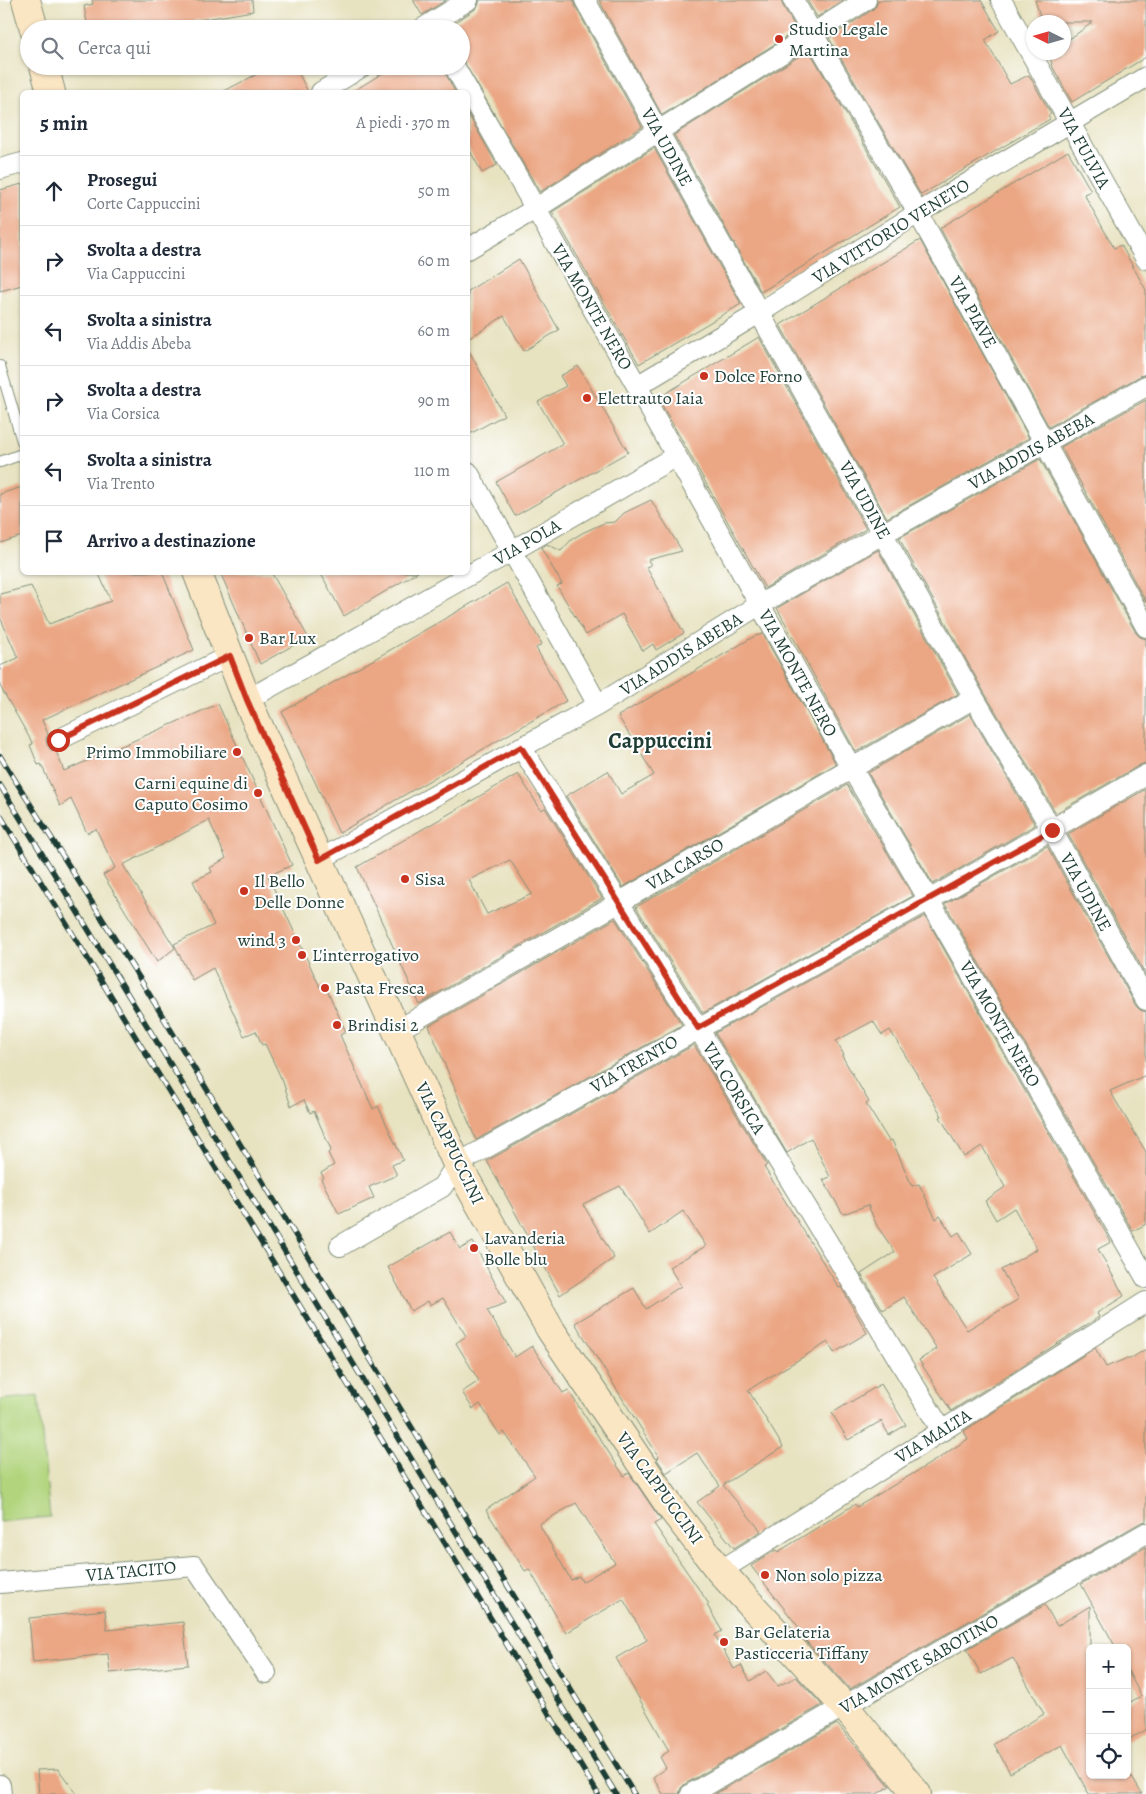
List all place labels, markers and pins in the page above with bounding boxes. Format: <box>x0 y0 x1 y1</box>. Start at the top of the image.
place label: Studio Legale Martina <box>789 17 888 62</box>
marker: Studio Legale Martina <box>773 33 785 45</box>
place label: Dolce Forno <box>714 364 802 388</box>
marker: Dolce Forno <box>698 370 710 382</box>
place label: Elettrauto Iaia <box>597 386 704 410</box>
marker: Elettrauto Iaia <box>581 392 593 404</box>
place label: Bar Lux <box>259 626 316 650</box>
marker: Bar Lux <box>243 632 255 644</box>
place label: Primo Immobiliare <box>86 740 227 764</box>
marker: Primo Immobiliare <box>231 746 243 758</box>
place label: Carni equine di Caputo Cosimo <box>135 771 248 816</box>
marker: Carni equine di Caputo Cosimo <box>252 787 264 799</box>
place label: Sisa <box>415 867 446 891</box>
place label: Il Bello Delle Donne <box>254 869 345 914</box>
marker: Sisa <box>399 873 411 885</box>
marker: Il Bello Delle Donne <box>238 885 250 897</box>
place label: wind 3 <box>237 928 286 952</box>
marker: wind 3 <box>290 934 302 946</box>
place label: L'interrogativo <box>312 943 419 967</box>
marker: L'interrogativo <box>296 949 308 961</box>
place label: Pasta Fresca <box>335 976 425 1000</box>
marker: Pasta Fresca <box>319 982 331 994</box>
place label: Brindisi 2 <box>347 1013 419 1037</box>
marker: Brindisi 2 <box>331 1019 343 1031</box>
place label: Lavanderia Bolle blu <box>484 1226 566 1271</box>
marker: Lavanderia Bolle blu <box>468 1242 480 1254</box>
place label: Non solo pizza <box>775 1563 883 1587</box>
marker: Non solo pizza <box>759 1569 771 1581</box>
place label: Bar Gelateria Pasticceria Tiffany <box>734 1620 869 1665</box>
marker: Bar Gelateria Pasticceria Tiffany <box>718 1636 730 1648</box>

